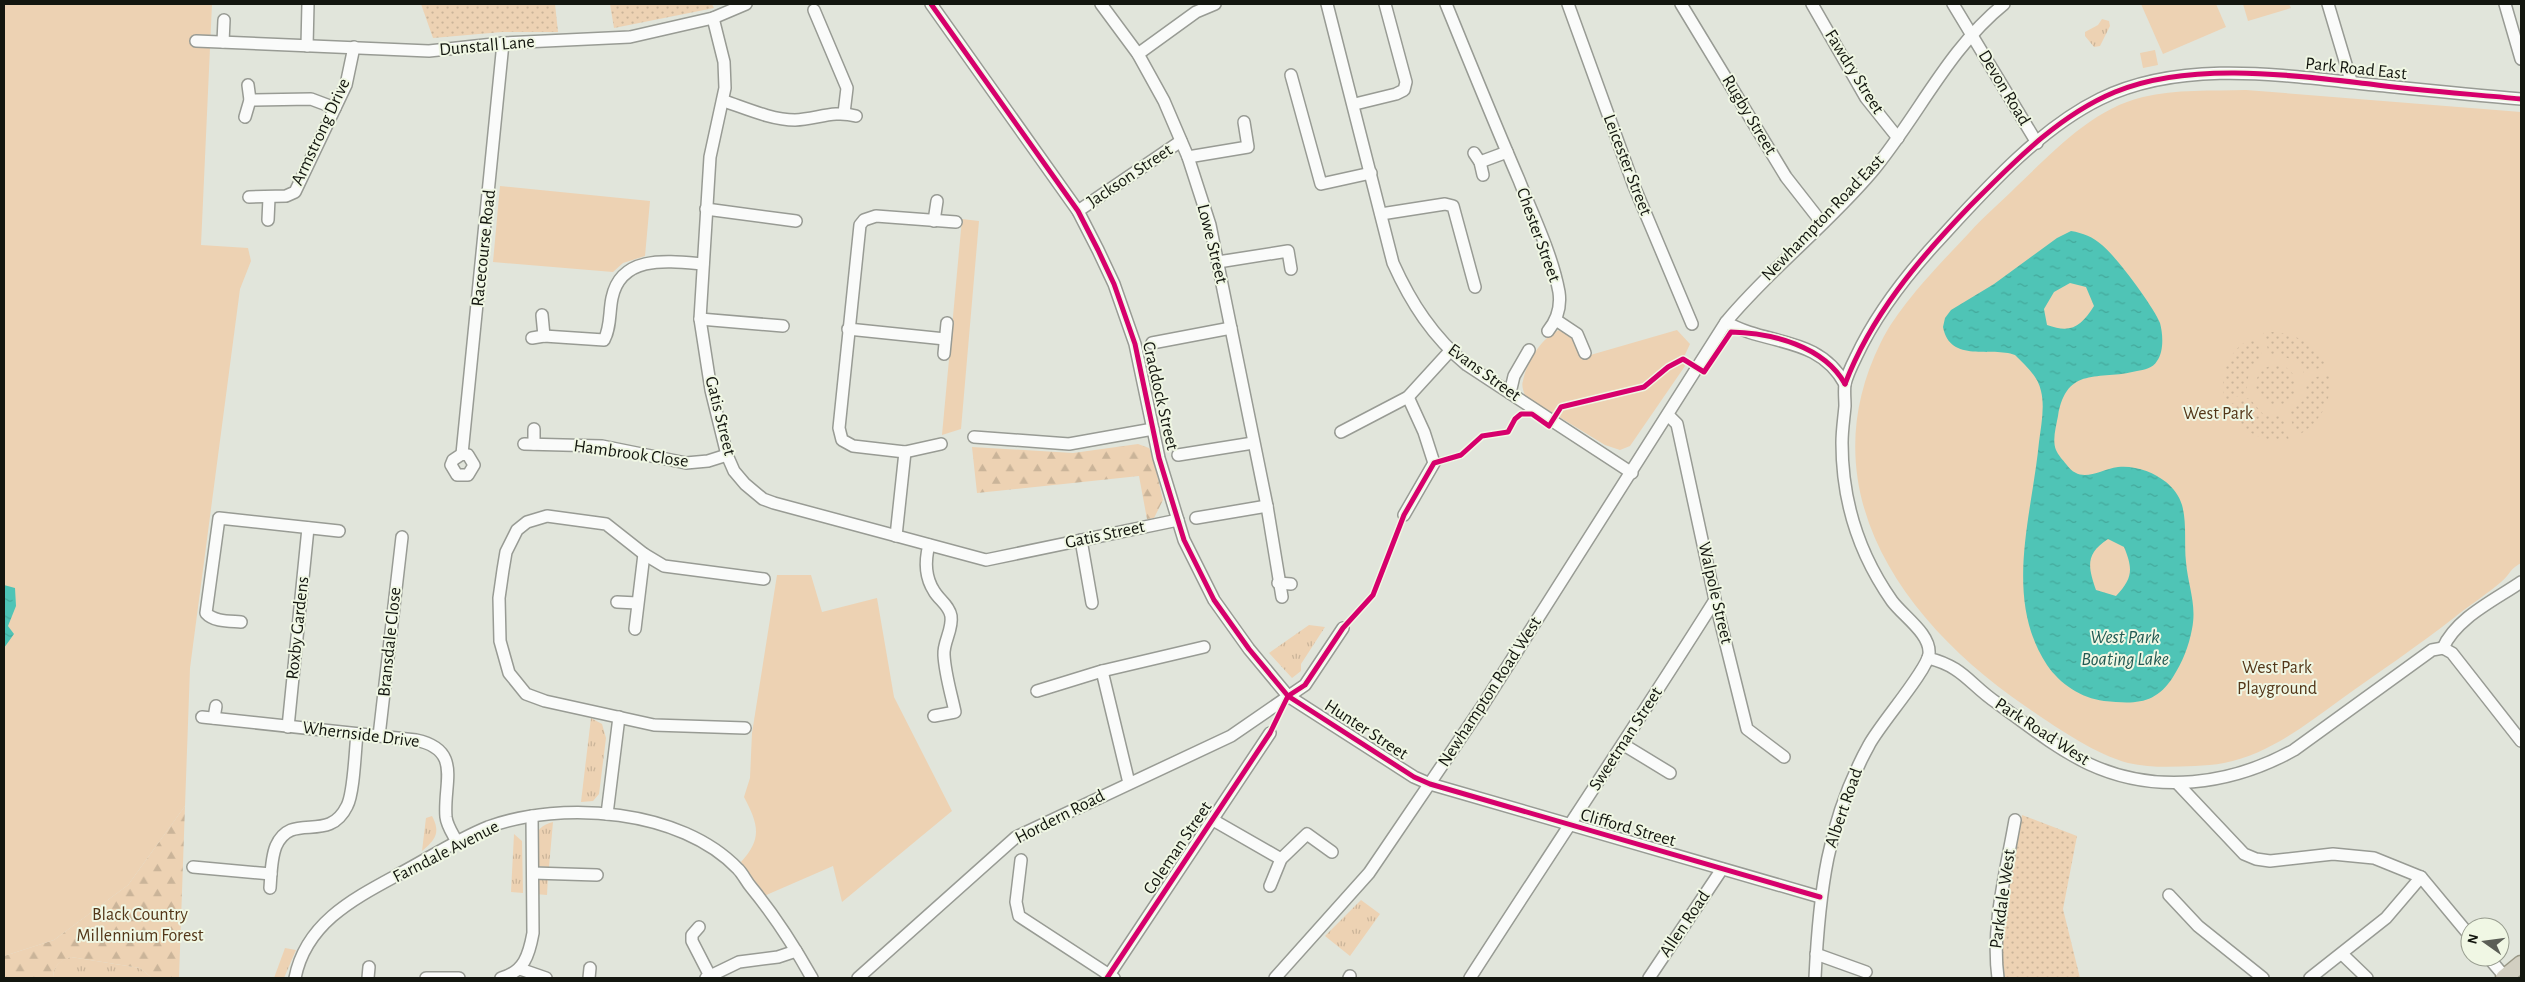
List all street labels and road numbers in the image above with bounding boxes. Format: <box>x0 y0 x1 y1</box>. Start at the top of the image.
street label: Fawdry Street <box>1821 27 1887 118</box>
street label: Dunstall Lane <box>439 33 535 59</box>
street label: Devon Road <box>1975 47 2033 129</box>
street label: Park Road East <box>2304 55 2408 83</box>
street label: Rugby Street <box>1718 72 1780 158</box>
street label: Armstrong Drive <box>288 76 354 188</box>
street label: Leicester Street <box>1599 112 1655 218</box>
street label: Jackson Street <box>1084 141 1176 211</box>
street label: Newhampton Road East <box>1758 151 1888 285</box>
street label: Chester Street <box>1513 186 1563 285</box>
street label: Racecourse Road <box>469 189 499 307</box>
street label: Lowe Street <box>1193 202 1231 286</box>
street label: Craddock Street <box>1139 340 1181 452</box>
street label: Evans Street <box>1444 341 1524 405</box>
street label: Gatis Street <box>701 375 739 458</box>
street label: Hambrook Close <box>572 437 690 471</box>
street label: Gatis Street <box>1063 518 1147 552</box>
street label: Walpole Street <box>1695 540 1736 646</box>
street label: Roxby Gardens <box>284 576 312 680</box>
street label: Bransdale Close <box>375 586 405 698</box>
street label: Newhampton Road West <box>1435 614 1545 770</box>
street label: Sweetman Street <box>1586 684 1666 794</box>
street label: Park Road West <box>1991 695 2093 769</box>
street label: Hunter Street <box>1321 696 1411 764</box>
street label: Whernside Drive <box>301 719 421 751</box>
street label: Albert Road <box>1822 766 1866 850</box>
street label: Hordern Road <box>1012 787 1108 847</box>
street label: Coleman Street <box>1140 798 1216 898</box>
street label: Clifford Street <box>1578 806 1678 850</box>
street label: Farndale Avenue <box>390 818 502 886</box>
street label: Parkdale West <box>1987 848 2019 950</box>
street label: Allen Road <box>1656 888 1714 960</box>

